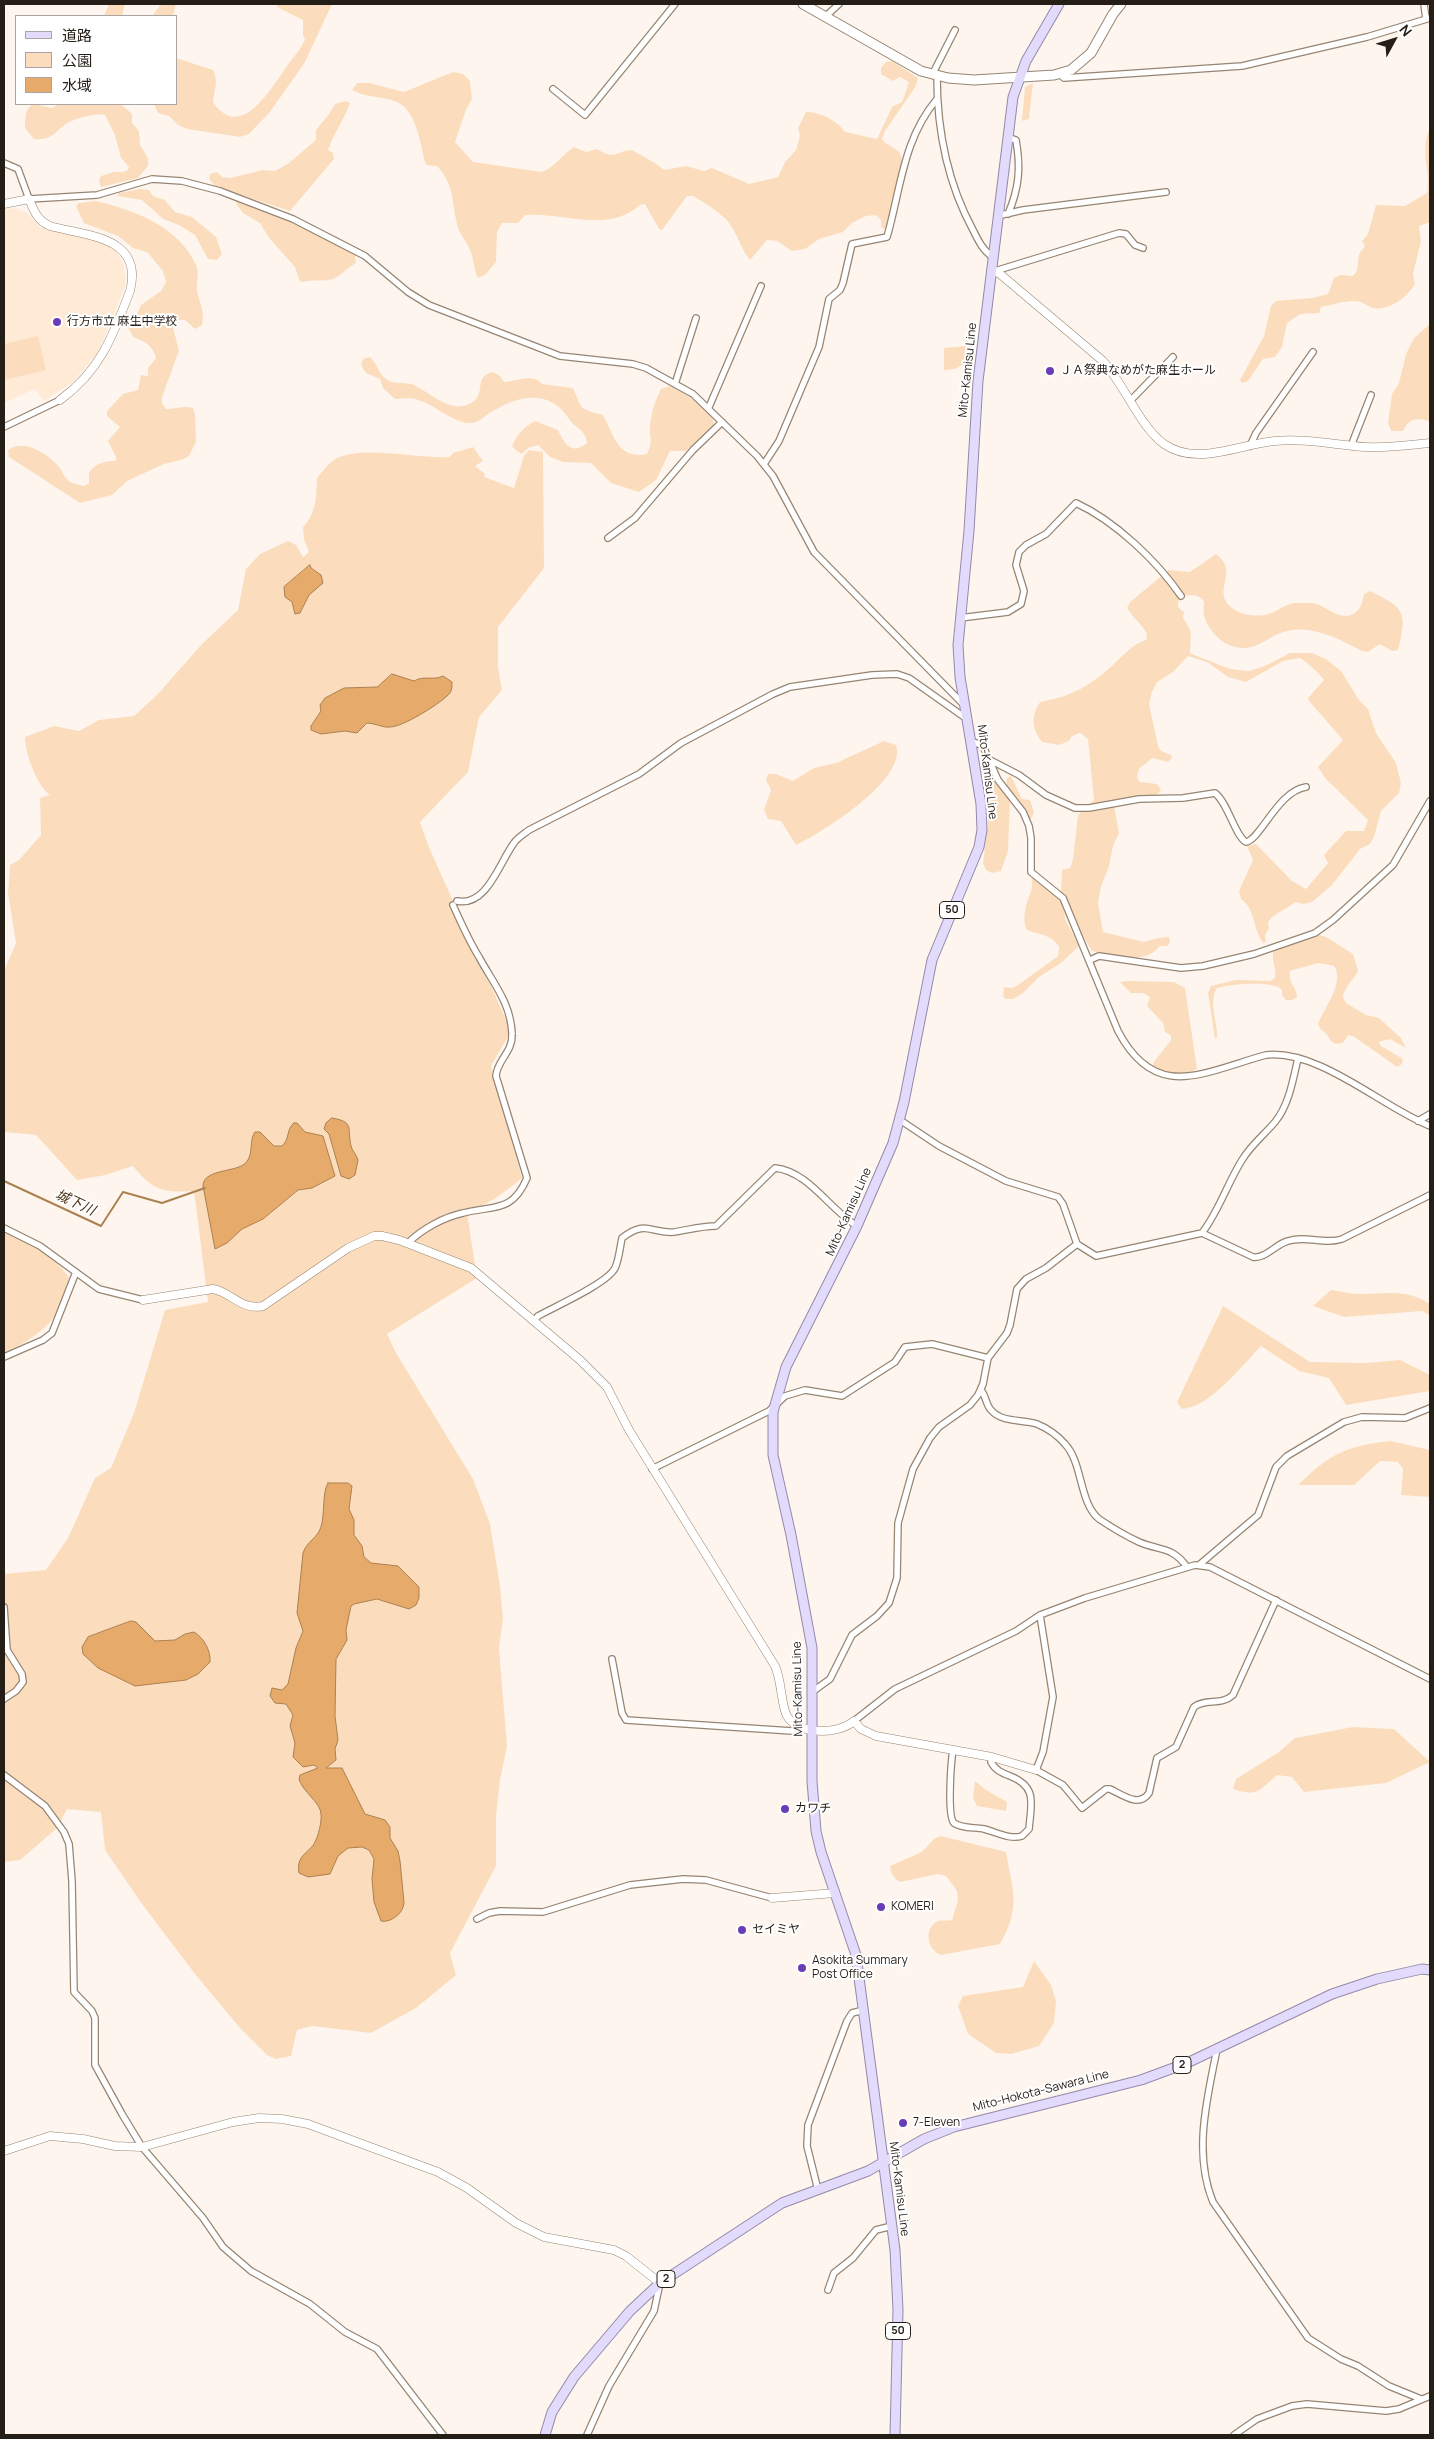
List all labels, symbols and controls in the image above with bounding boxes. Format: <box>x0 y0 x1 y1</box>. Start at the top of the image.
legend <box>15 15 178 105</box>
north arrow <box>1369 15 1419 65</box>
text: N <box>1395 20 1417 40</box>
text: 道路 <box>62 25 92 46</box>
text: 公園 <box>62 50 92 71</box>
text: 水域 <box>62 75 92 96</box>
place label: 行方市立 麻生中学校 <box>67 315 177 329</box>
marker: 行方市立 麻生中学校 <box>51 316 63 328</box>
street label: Mito-Kamisu Line <box>956 322 980 418</box>
place label: ＪＡ祭典なめがた麻生ホール <box>1060 364 1216 378</box>
marker: ＪＡ祭典なめがた麻生ホール <box>1044 365 1056 377</box>
street label: Mito-Kamisu Line <box>974 724 1000 820</box>
road number: 50 <box>940 902 964 918</box>
street label: Mito-Kamisu Line <box>823 1166 875 1258</box>
water label: 城下川 <box>52 1187 98 1219</box>
street label: Mito-Kamisu Line <box>790 1641 806 1737</box>
place label: カワチ <box>795 1802 831 1816</box>
marker: カワチ <box>779 1803 791 1815</box>
place label: KOMERI <box>891 1900 934 1914</box>
marker: KOMERI <box>875 1901 887 1913</box>
place label: セイミヤ <box>752 1923 800 1937</box>
marker: セイミヤ <box>736 1924 748 1936</box>
place label: Asokita Summary Post Office <box>812 1954 908 1982</box>
marker: Asokita Summary Post Office <box>796 1962 808 1974</box>
road number: 2 <box>1173 2056 1191 2074</box>
street label: Mito-Hokota-Sawara Line <box>971 2067 1111 2115</box>
place label: 7-Eleven <box>913 2116 960 2130</box>
marker: 7-Eleven <box>897 2117 909 2129</box>
street label: Mito-Kamisu Line <box>886 2141 912 2237</box>
road number: 2 <box>657 2270 675 2288</box>
road number: 50 <box>886 2322 910 2340</box>

